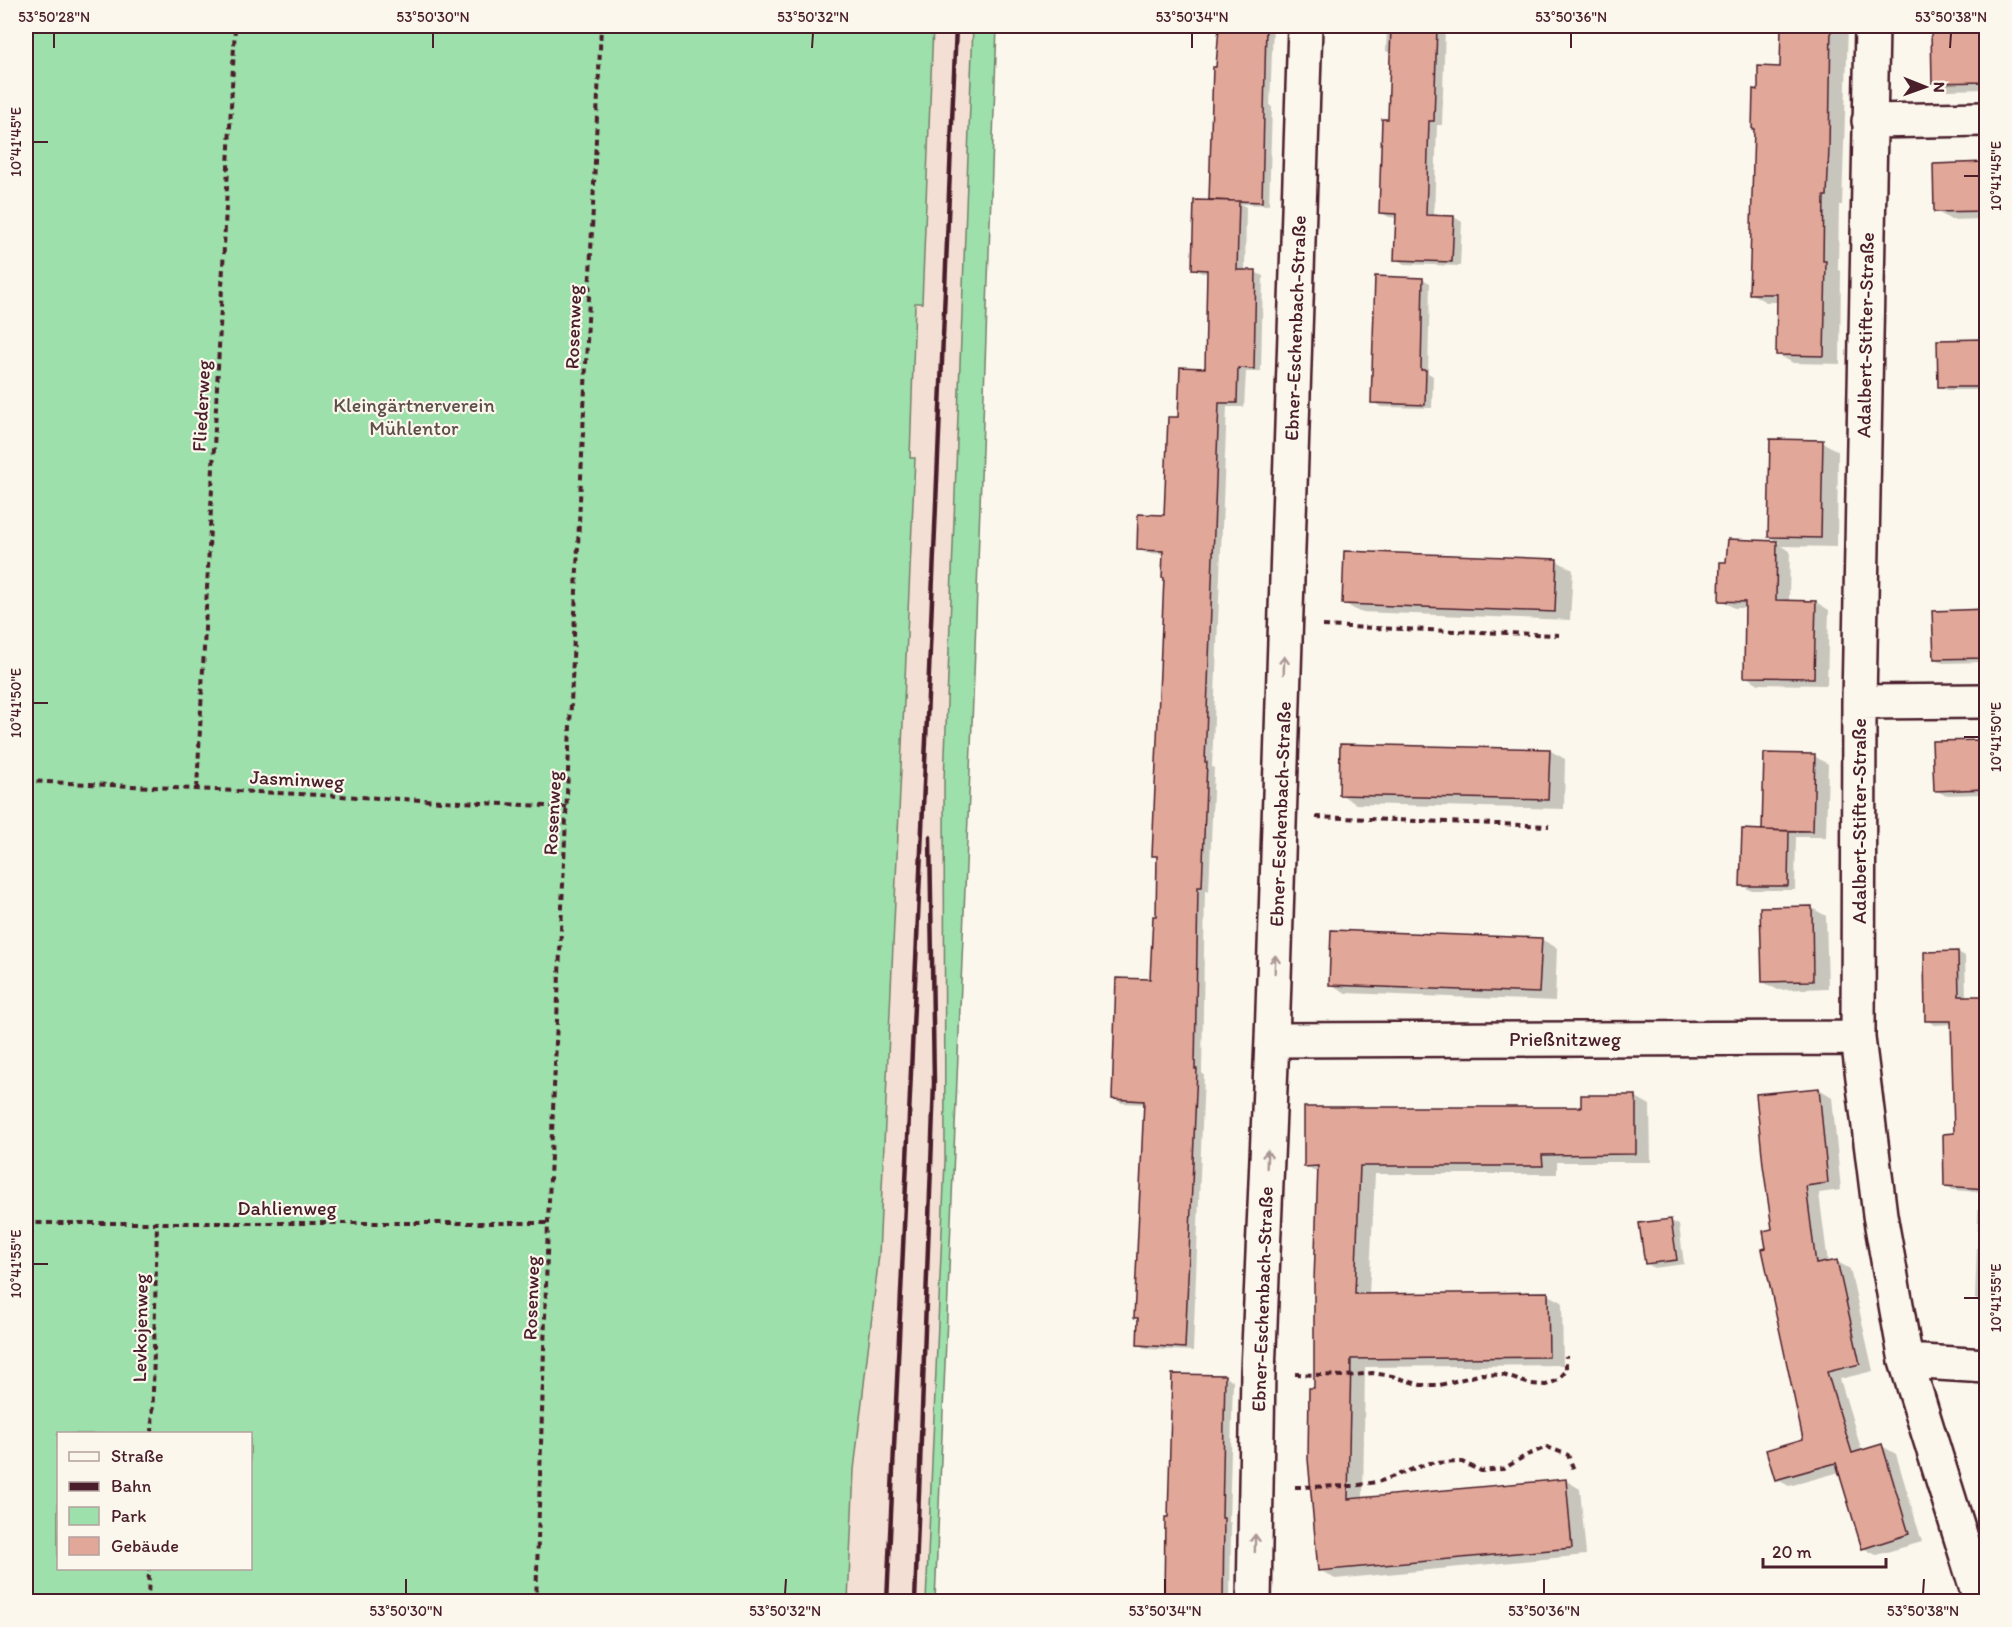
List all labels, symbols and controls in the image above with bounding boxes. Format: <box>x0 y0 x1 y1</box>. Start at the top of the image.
text: 53°50'28"N <box>18 8 90 26</box>
text: 53°50'30"N <box>396 8 470 26</box>
text: 53°50'32"N <box>777 8 849 26</box>
text: 53°50'34"N <box>1155 8 1229 26</box>
text: 53°50'36"N <box>1535 8 1607 26</box>
text: 53°50'38"N <box>1915 8 1987 26</box>
north arrow <box>1895 57 1955 117</box>
text: N <box>1930 82 1949 93</box>
text: 10°41'45"E <box>7 107 25 177</box>
text: 10°41'45"E <box>1987 141 2005 211</box>
street label: Ebner-Eschenbach-Straße <box>1279 215 1311 441</box>
street label: Adalbert-Stifter-Straße <box>1851 232 1879 438</box>
street label: Rosenweg <box>560 283 586 370</box>
street label: Fliederweg <box>187 359 215 453</box>
park label: Kleingärtnerverein Mühlentor <box>333 393 495 440</box>
one-way arrow <box>1279 655 1290 675</box>
text: 10°41'50"E <box>7 668 25 738</box>
street label: Ebner-Eschenbach-Straße <box>1264 701 1296 927</box>
text: 10°41'50"E <box>1987 702 2005 772</box>
street label: Adalbert-Stifter-Straße <box>1847 718 1871 924</box>
street label: Jasminweg <box>249 765 346 794</box>
street label: Rosenweg <box>538 769 566 856</box>
one-way arrow <box>1269 955 1280 975</box>
street label: Prießnitzweg <box>1509 1027 1622 1051</box>
one-way arrow <box>1262 1150 1273 1170</box>
street label: Ebner-Eschenbach-Straße <box>1246 1186 1278 1412</box>
street label: Dahlienweg <box>237 1196 338 1220</box>
text: 10°41'55"E <box>7 1230 25 1298</box>
street label: Rosenweg <box>518 1254 544 1341</box>
text: 10°41'55"E <box>1987 1264 2005 1332</box>
street label: Levkojenweg <box>127 1273 153 1382</box>
legend <box>57 1432 252 1570</box>
text: Straße <box>111 1445 164 1467</box>
text: Bahn <box>111 1475 152 1497</box>
text: Park <box>111 1505 146 1527</box>
scale bar <box>1763 1531 1886 1569</box>
one-way arrow <box>1249 1534 1260 1554</box>
text: Gebäude <box>111 1535 179 1557</box>
text: 20 m <box>1772 1541 1812 1563</box>
text: 53°50'30"N <box>369 1602 443 1620</box>
text: 53°50'32"N <box>749 1602 821 1620</box>
text: 53°50'34"N <box>1128 1602 1202 1620</box>
text: 53°50'36"N <box>1508 1602 1580 1620</box>
text: 53°50'38"N <box>1887 1602 1959 1620</box>

